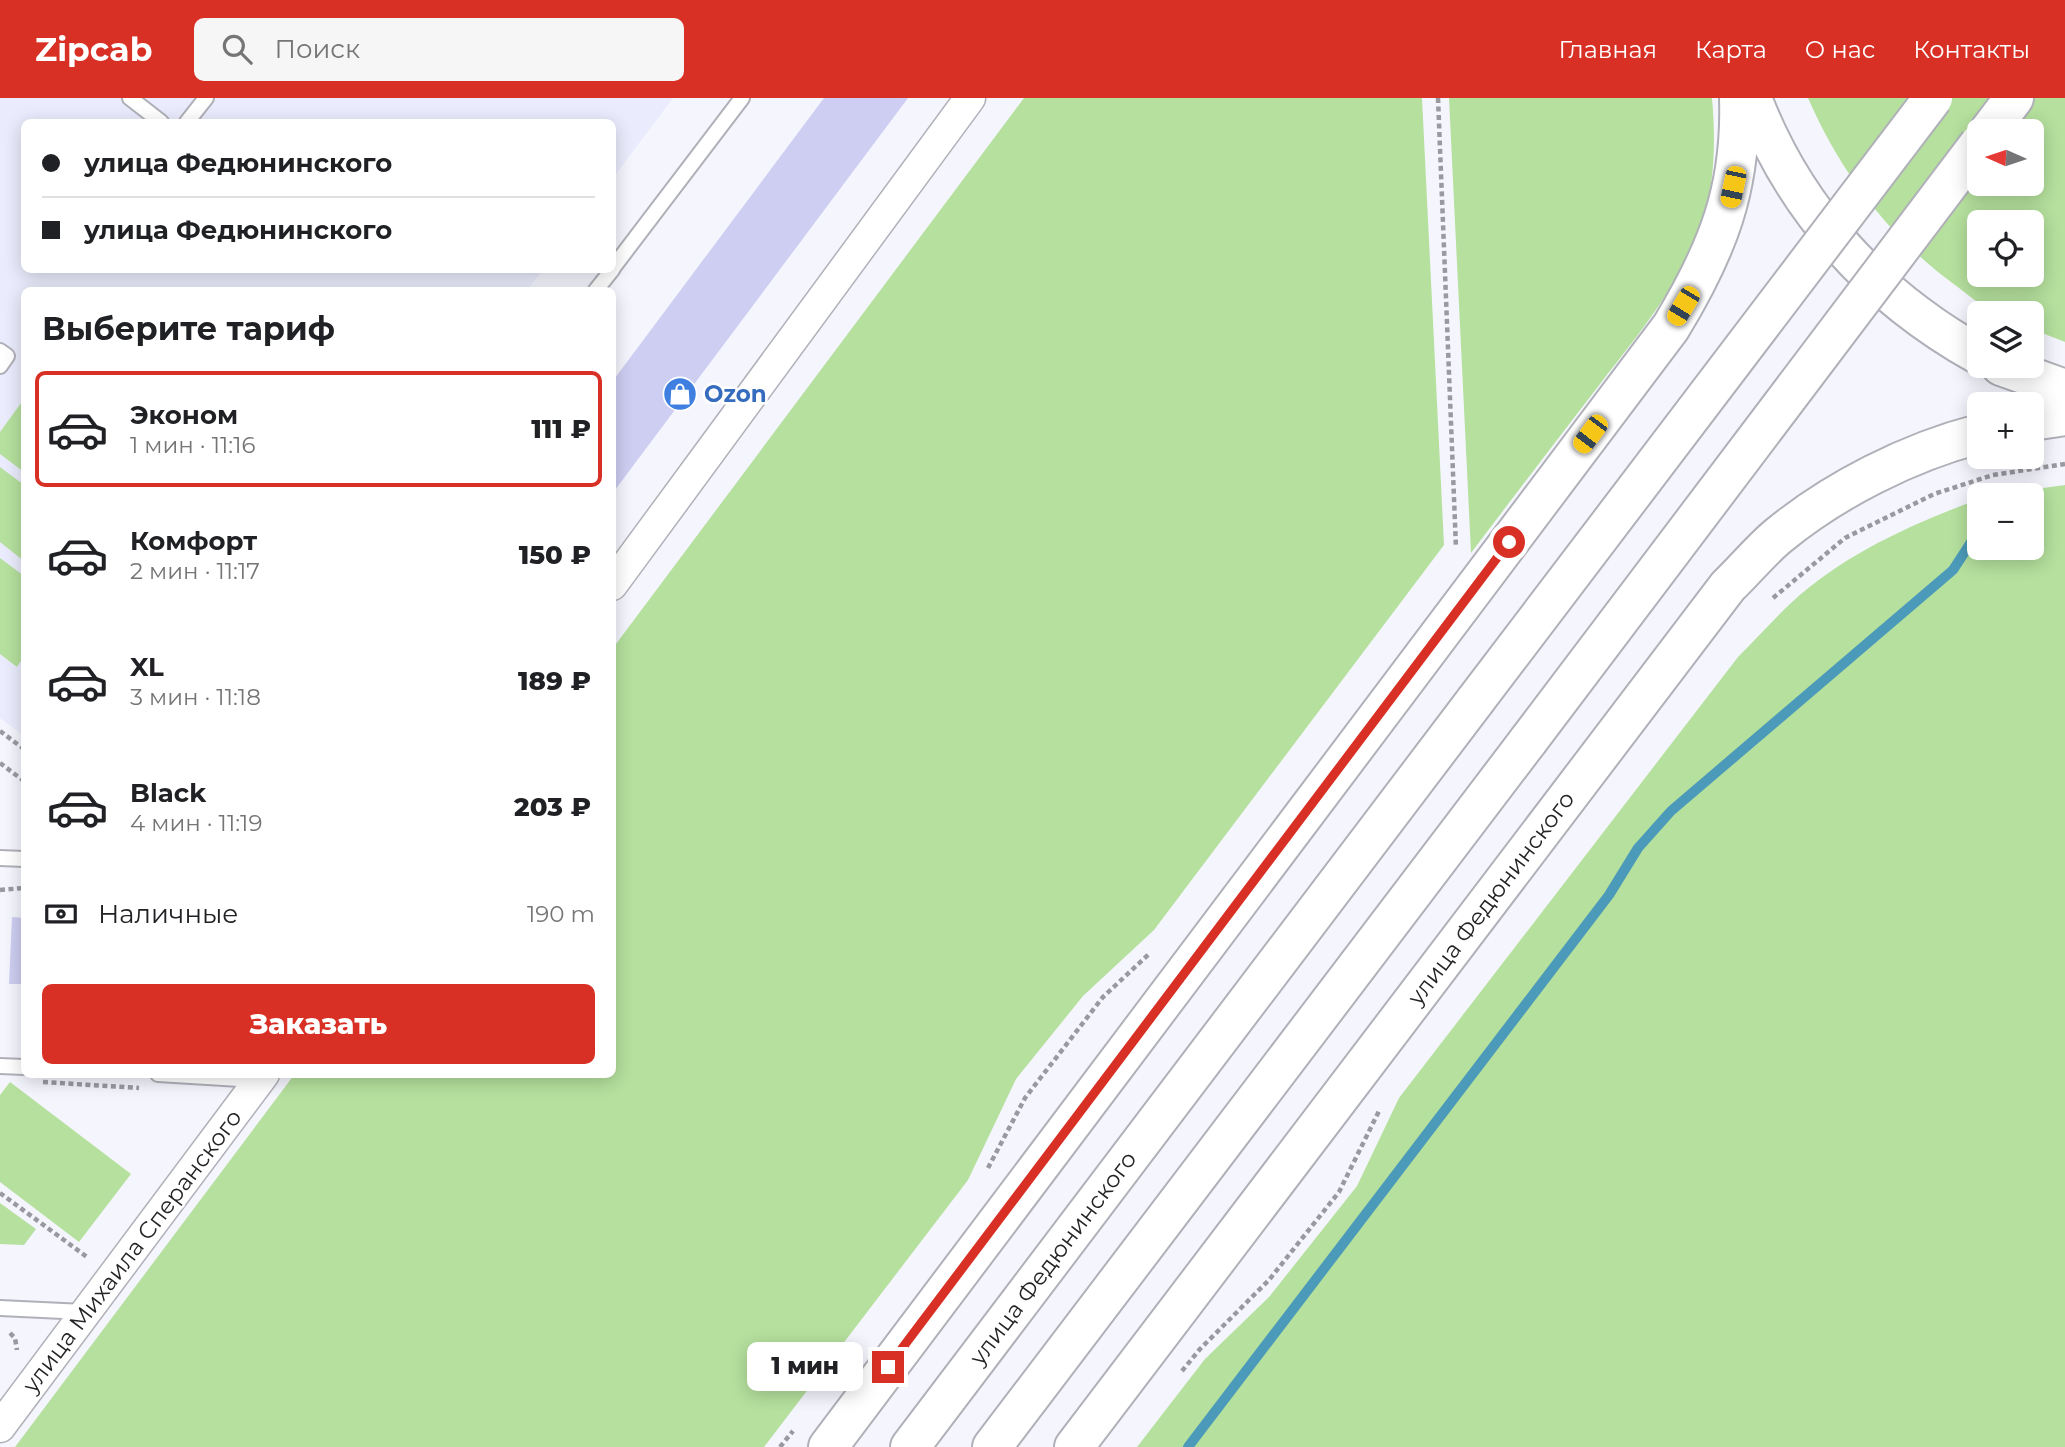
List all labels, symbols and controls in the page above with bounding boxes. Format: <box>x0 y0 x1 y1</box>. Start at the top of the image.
search box <box>194 18 684 81</box>
text: Zipcab <box>35 29 152 69</box>
icon: search <box>218 30 256 68</box>
text: Поиск <box>274 33 360 65</box>
text: Главная <box>1559 35 1657 64</box>
text: Карта <box>1695 35 1767 64</box>
text: О нас <box>1805 35 1875 64</box>
text: Контакты <box>1913 35 2030 64</box>
north arrow <box>1967 119 2044 196</box>
map controls <box>1967 119 2044 560</box>
text: улица Федюнинского <box>84 147 392 179</box>
car <box>1719 164 1748 210</box>
button: locate <box>1967 210 2044 287</box>
text: улица Федюнинского <box>84 214 392 246</box>
car <box>1664 283 1703 329</box>
button: layers <box>1967 301 2044 378</box>
text: Выберите тариф <box>42 309 335 348</box>
shop icon: Ozon <box>661 375 699 413</box>
place label: Ozon <box>704 380 767 408</box>
button: + <box>1967 392 2044 469</box>
icon: car <box>46 398 109 461</box>
text: Эконом <box>130 399 238 431</box>
car <box>1569 411 1612 457</box>
text: 111 ₽ <box>531 413 591 445</box>
text: 1 мин · 11:16 <box>130 431 256 459</box>
button: − <box>1967 483 2044 560</box>
icon: car <box>46 524 109 587</box>
text: Комфорт <box>130 525 257 557</box>
route start <box>1493 526 1525 558</box>
text: 150 ₽ <box>519 539 591 571</box>
text: 2 мин · 11:17 <box>130 557 260 585</box>
icon: car <box>46 650 109 713</box>
text: XL <box>130 651 164 683</box>
text: 189 ₽ <box>518 665 591 697</box>
text: 3 мин · 11:18 <box>130 683 261 711</box>
icon: car <box>46 776 109 839</box>
text: Black <box>130 777 206 809</box>
street label: улица Федюнинского <box>1401 786 1580 1011</box>
text: 203 ₽ <box>514 791 591 823</box>
text: 4 мин · 11:19 <box>130 809 262 837</box>
icon: cash <box>42 895 80 933</box>
text: Наличные <box>98 898 238 930</box>
text: 190 m <box>527 900 595 928</box>
button: Заказать <box>42 984 595 1064</box>
street label: улица Михаила Сперанского <box>16 1104 248 1399</box>
street label: улица Федюнинского <box>963 1146 1142 1371</box>
callout: 1 мин <box>748 1342 864 1392</box>
route end <box>872 1351 904 1383</box>
text: 1 мин <box>771 1352 839 1380</box>

